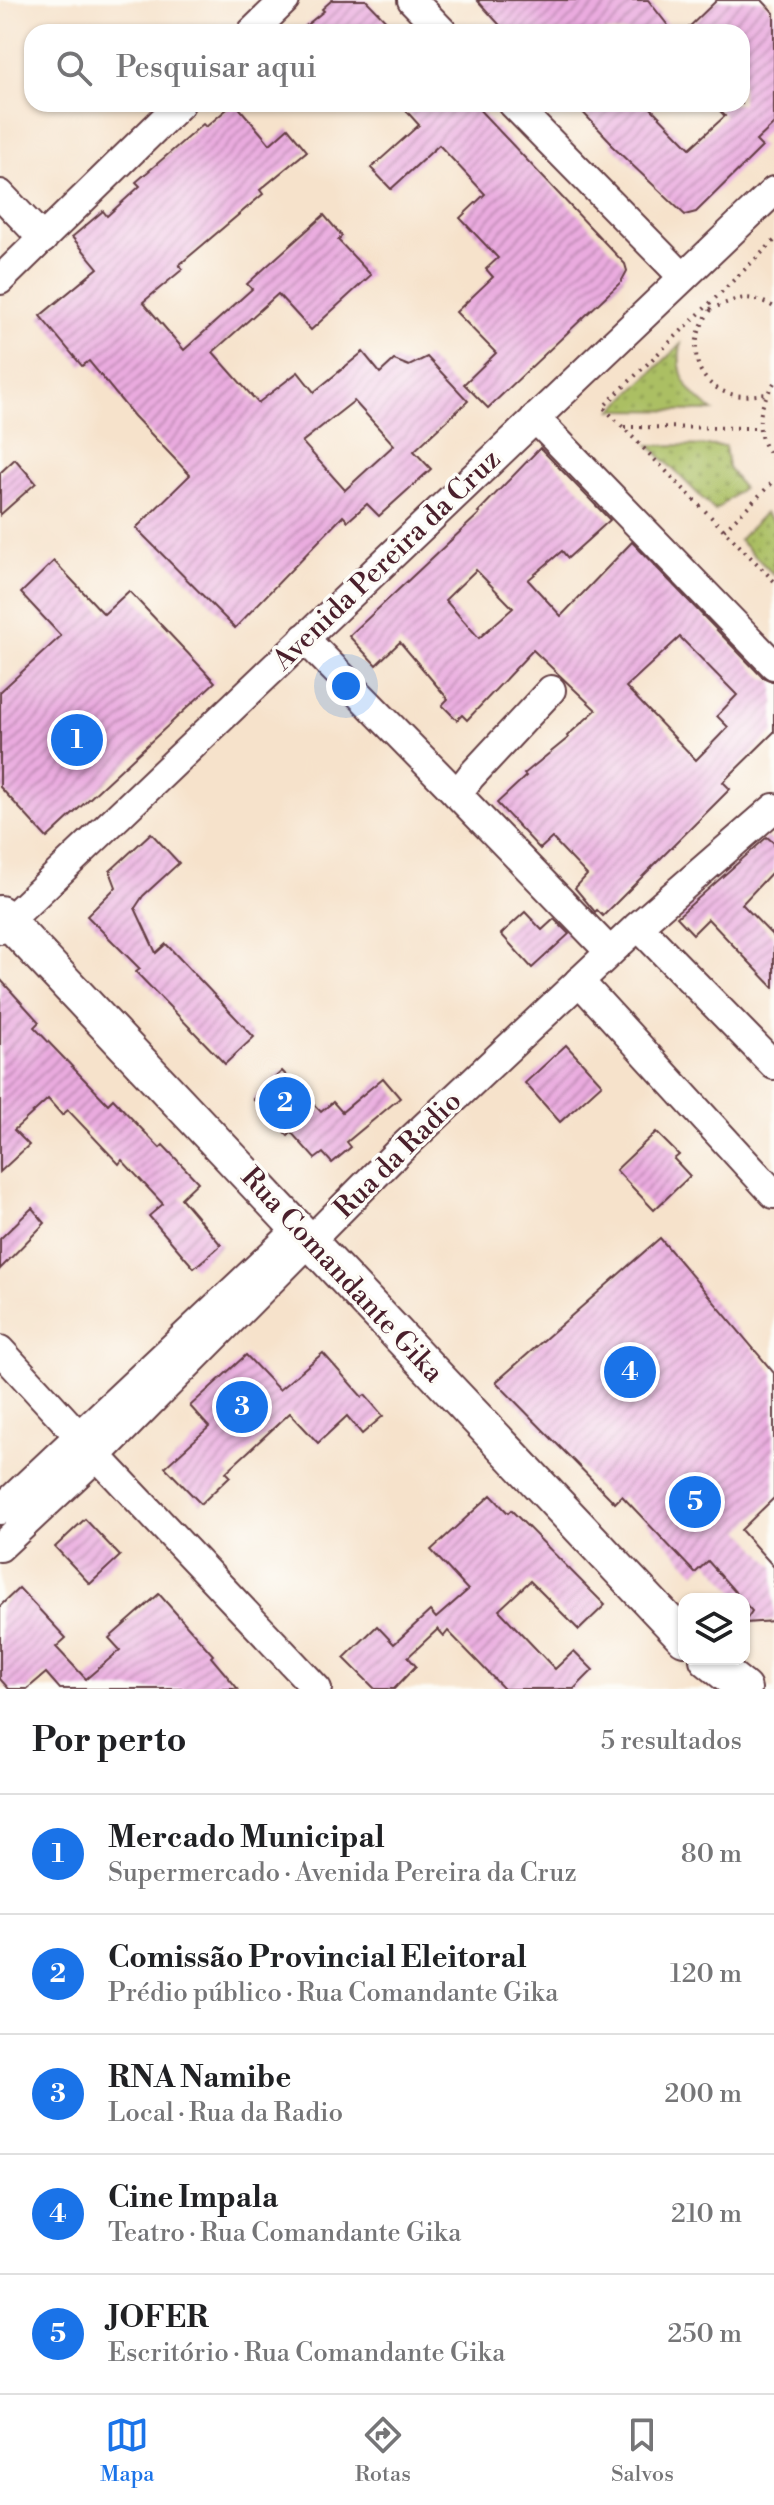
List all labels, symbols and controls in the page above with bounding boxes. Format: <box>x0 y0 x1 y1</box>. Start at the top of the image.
search box <box>24 24 750 112</box>
icon: search <box>52 46 96 90</box>
text: Pesquisar aqui <box>116 49 317 87</box>
street label: Avenida Pereira da Cruz <box>265 442 508 679</box>
your location <box>326 666 366 706</box>
pin: 1 <box>51 710 103 770</box>
pin: 2 <box>259 1073 311 1133</box>
street label: Rua da Radio <box>327 1084 469 1226</box>
street label: Rua Comandante Gika <box>233 1160 451 1390</box>
pin: 4 <box>604 1342 656 1402</box>
pin: 3 <box>216 1377 268 1437</box>
pin: 5 <box>669 1472 721 1532</box>
map controls <box>678 1593 750 1665</box>
button: layers <box>678 1593 750 1665</box>
text: Por perto <box>32 1720 187 1762</box>
text: 5 resultados <box>601 1725 742 1757</box>
text: Mercado Municipal <box>108 1819 385 1857</box>
text: 1 <box>52 1838 64 1870</box>
text: 80 m <box>681 1838 742 1870</box>
text: Supermercado · Avenida Pereira da Cruz <box>108 1857 577 1889</box>
text: Comissão Provincial Eleitoral <box>108 1939 527 1977</box>
text: 2 <box>50 1958 66 1990</box>
text: 120 m <box>670 1958 742 1990</box>
text: Prédio público · Rua Comandante Gika <box>108 1977 558 2009</box>
text: RNA Namibe <box>108 2059 291 2097</box>
text: 3 <box>50 2078 66 2110</box>
text: 200 m <box>665 2078 742 2110</box>
text: Local · Rua da Radio <box>108 2097 343 2129</box>
text: Cine Impala <box>108 2179 278 2217</box>
text: 4 <box>49 2198 67 2230</box>
text: 210 m <box>671 2198 742 2230</box>
text: Teatro · Rua Comandante Gika <box>108 2217 461 2249</box>
text: JOFER <box>108 2299 208 2337</box>
text: 5 <box>50 2318 66 2350</box>
text: 250 m <box>667 2318 742 2350</box>
text: Escritório · Rua Comandante Gika <box>108 2337 505 2369</box>
tab: Mapa <box>100 2413 155 2488</box>
tab: Rotas <box>355 2413 411 2488</box>
tab: Salvos <box>611 2413 674 2488</box>

